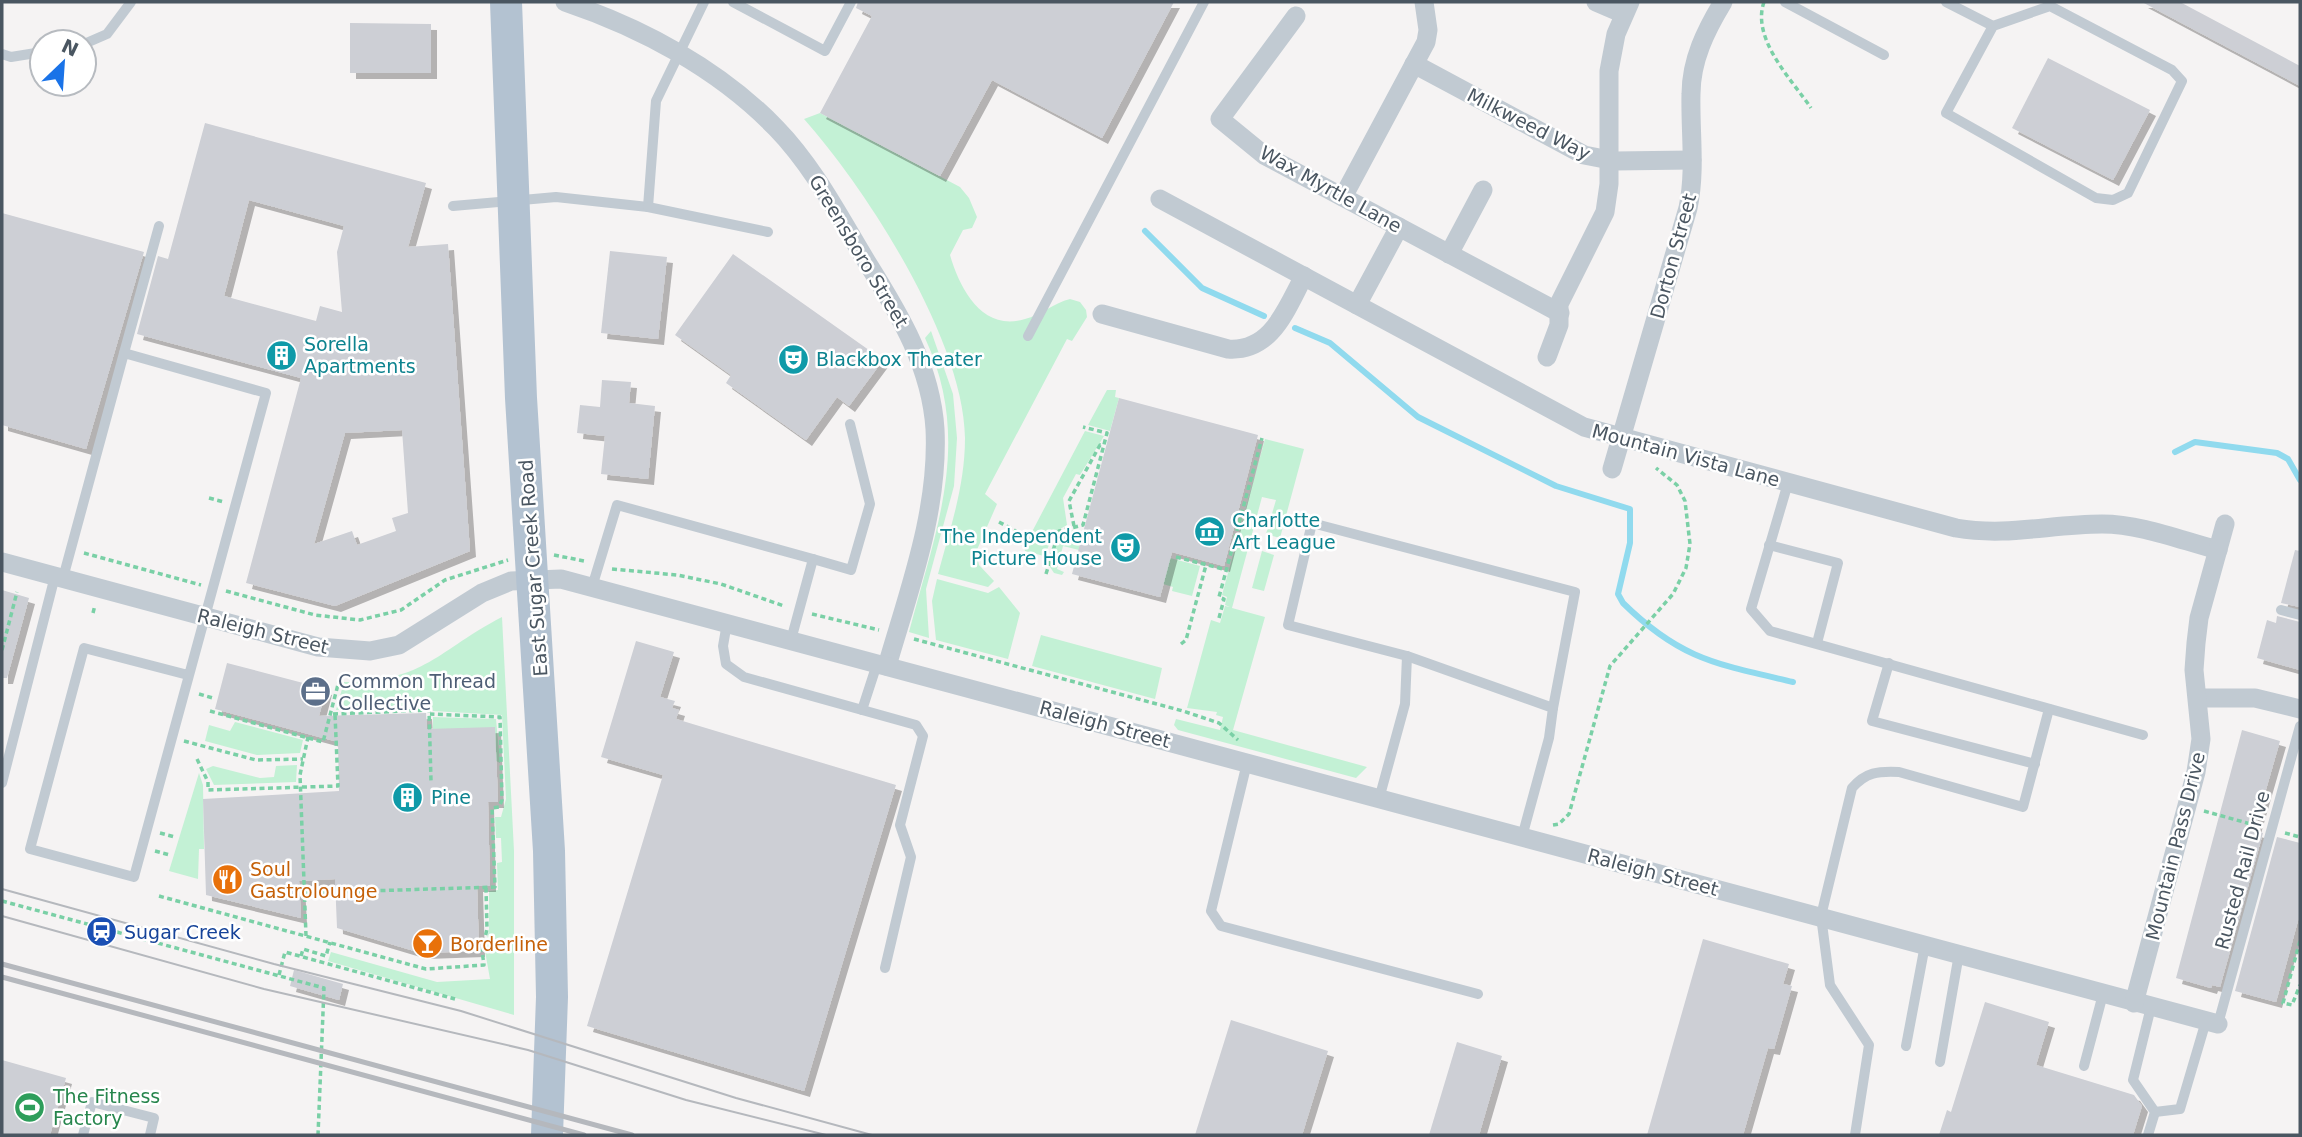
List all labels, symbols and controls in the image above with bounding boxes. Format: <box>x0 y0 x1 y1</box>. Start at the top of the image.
north arrow <box>28 28 98 98</box>
text: N <box>58 34 82 61</box>
street label: Milkweed Way <box>1464 83 1594 165</box>
street label: Wax Myrtle Lane <box>1256 141 1406 237</box>
street label: Greensboro Street <box>805 171 913 331</box>
street label: Dorton Street <box>1646 191 1700 321</box>
place label: Sorella Apartments <box>304 333 416 377</box>
building icon: Sorella Apartments <box>264 338 298 372</box>
theatre icon: Blackbox Theater <box>776 342 810 376</box>
place label: Blackbox Theater <box>816 348 982 370</box>
street label: Mountain Vista Lane <box>1590 419 1782 491</box>
street label: East Sugar Creek Road <box>514 459 552 677</box>
place label: Charlotte Art League <box>1232 509 1336 553</box>
museum icon: Charlotte Art League <box>1192 514 1226 548</box>
place label: The Independent Picture House <box>939 525 1102 569</box>
theatre icon: The Independent Picture House <box>1108 530 1142 564</box>
street label: Raleigh Street <box>195 604 331 658</box>
place label: Common Thread Collective <box>338 670 496 714</box>
office icon: Common Thread Collective <box>298 675 332 709</box>
street label: Raleigh Street <box>1037 696 1173 752</box>
street label: Mountain Pass Drive <box>2141 750 2209 942</box>
building icon: Pine <box>391 780 425 814</box>
place label: Pine <box>431 786 471 808</box>
street label: Rusted Rail Drive <box>2210 788 2274 952</box>
street label: Raleigh Street <box>1585 844 1721 900</box>
place label: Soul Gastrolounge <box>250 858 377 902</box>
restaurant icon: Soul Gastrolounge <box>210 863 244 897</box>
station icon: Sugar Creek <box>84 915 118 949</box>
place label: Sugar Creek <box>124 921 241 943</box>
bar icon: Borderline <box>410 927 444 961</box>
place label: Borderline <box>450 933 548 955</box>
place label: The Fitness Factory <box>52 1085 160 1129</box>
sports icon: The Fitness Factory <box>13 1090 47 1124</box>

